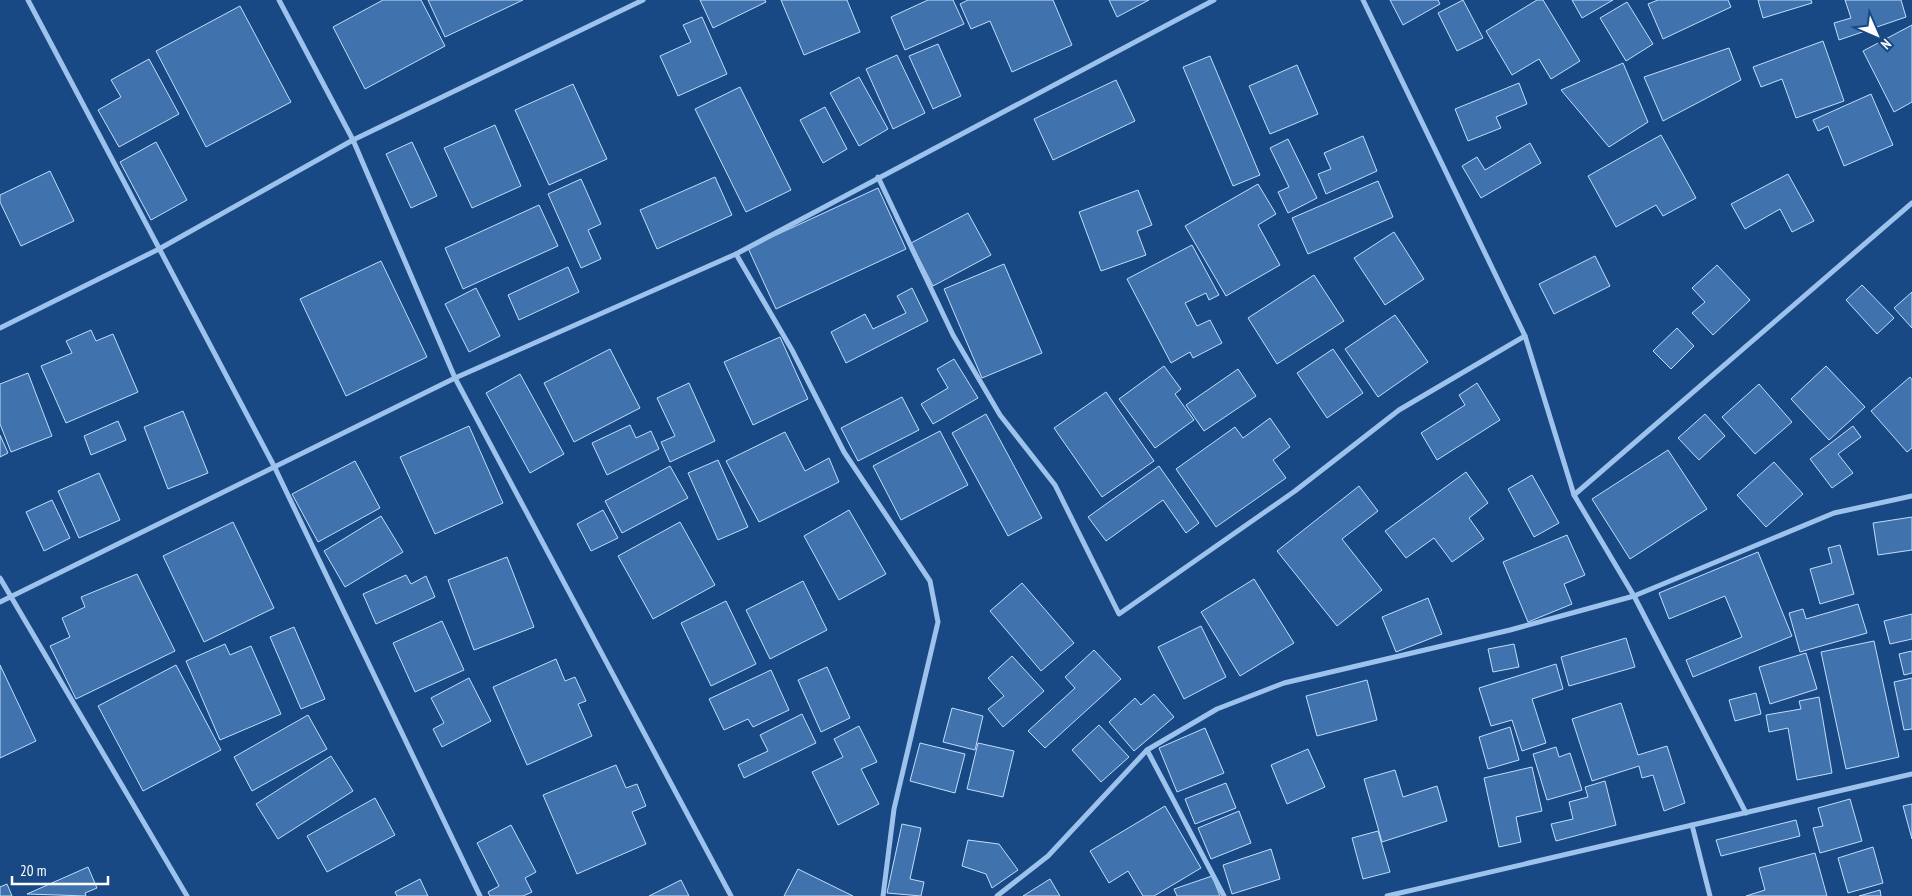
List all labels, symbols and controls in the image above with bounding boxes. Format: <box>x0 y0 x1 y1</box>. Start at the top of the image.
north arrow <box>1852 10 1902 60</box>
text: N <box>1877 35 1895 53</box>
scale bar <box>12 854 109 886</box>
text: 20 m <box>20 861 46 880</box>

